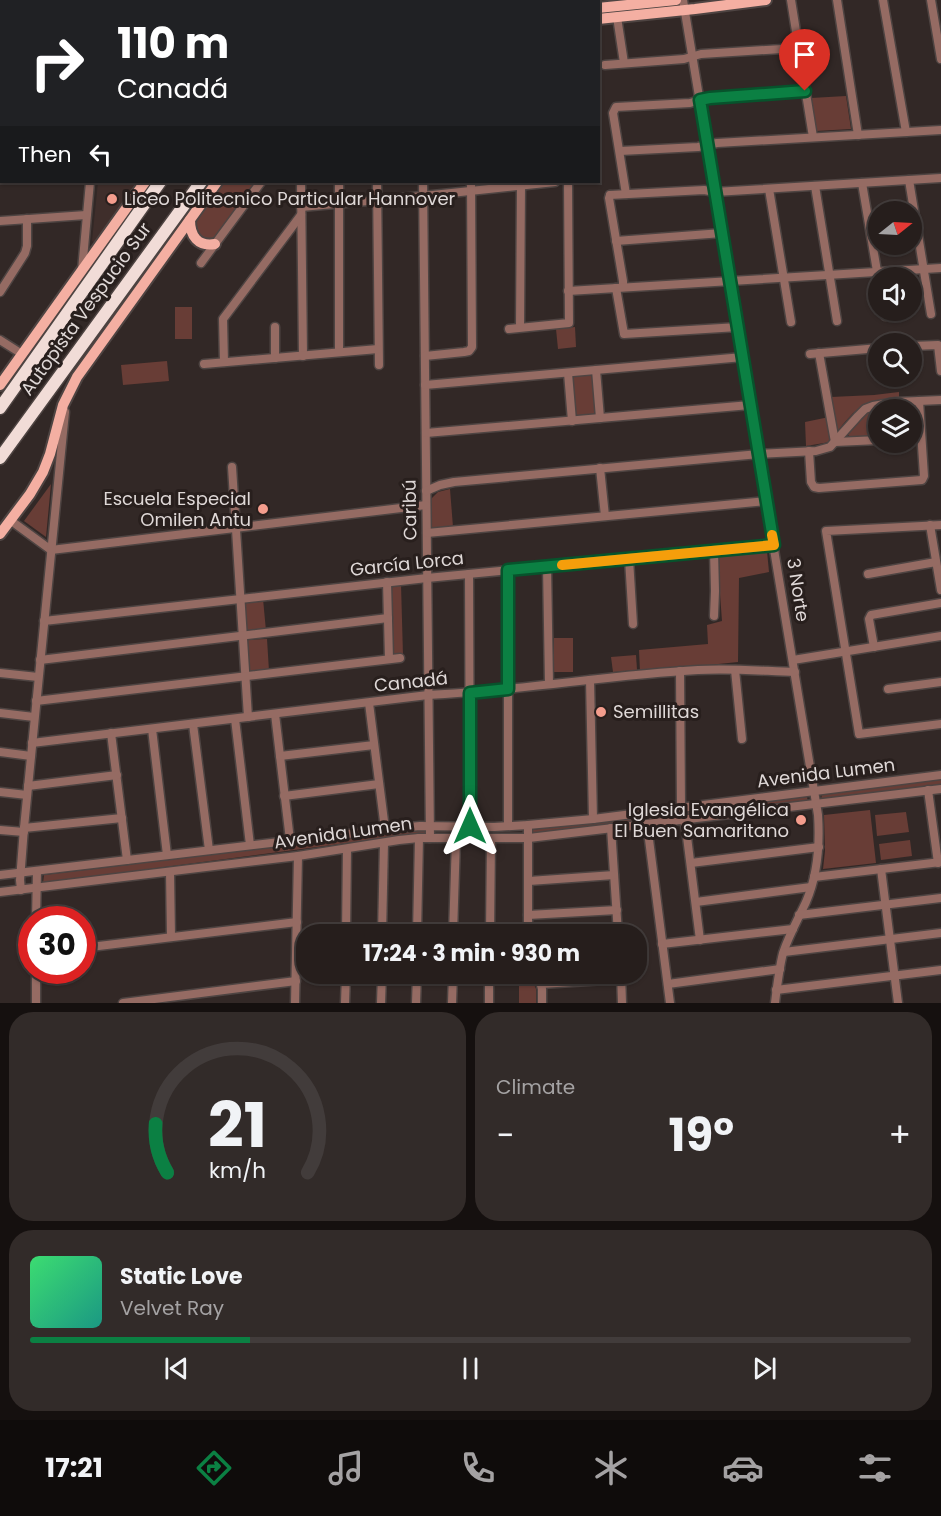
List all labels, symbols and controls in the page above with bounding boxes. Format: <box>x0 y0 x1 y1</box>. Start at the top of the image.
text: 110 m <box>117 14 229 73</box>
icon: right <box>18 24 96 102</box>
pin <box>779 29 830 91</box>
icon: arrive <box>788 38 821 71</box>
text: Canadá <box>117 70 228 107</box>
icon: left <box>84 138 117 171</box>
text: Then <box>18 139 72 170</box>
place label: Liceo Politecnico Particular Hannover <box>124 186 456 211</box>
marker: Liceo Politecnico Particular Hannover <box>105 192 119 206</box>
north arrow <box>868 201 922 255</box>
map controls <box>868 201 922 453</box>
street label: Autopista Vespucio Sur <box>14 217 157 400</box>
button: sound <box>868 267 922 321</box>
button: search <box>868 333 922 387</box>
button: layers <box>868 399 922 453</box>
street label: Caribú <box>396 479 423 541</box>
place label: Escuela Especial Omilen Antu <box>103 486 251 532</box>
marker: Escuela Especial Omilen Antu <box>256 502 270 516</box>
street label: García Lorca <box>349 545 465 582</box>
street label: 3 Norte <box>781 556 816 623</box>
street label: Canadá <box>373 665 449 698</box>
place label: Semillitas <box>613 699 699 724</box>
marker: Semillitas <box>594 705 608 719</box>
street label: Avenida Lumen <box>755 752 896 793</box>
position arrow <box>438 794 502 858</box>
place label: Iglesia Evangélica El Buen Samaritano <box>614 797 789 843</box>
street label: Avenida Lumen <box>272 810 413 855</box>
marker: Iglesia Evangélica El Buen Samaritano <box>794 813 808 827</box>
speed limit sign: 30 <box>18 906 96 984</box>
text: 17:24 · 3 min · 930 m <box>363 938 580 969</box>
text: Climate <box>496 1073 575 1101</box>
text: 21 <box>208 1081 267 1169</box>
text: 19° <box>669 1104 734 1167</box>
text: − <box>496 1112 514 1159</box>
text: + <box>888 1112 911 1159</box>
text: km/h <box>209 1156 266 1187</box>
text: Static Love <box>120 1261 243 1292</box>
text: Velvet Ray <box>120 1294 224 1322</box>
icon: previous <box>160 1352 193 1385</box>
icon: pause <box>454 1352 487 1385</box>
icon: next <box>748 1352 781 1385</box>
icon: directions <box>193 1447 235 1489</box>
icon: music <box>325 1447 367 1489</box>
icon: phone <box>457 1447 499 1489</box>
icon: climate <box>590 1447 632 1489</box>
icon: car <box>722 1447 764 1489</box>
icon: filters <box>854 1447 896 1489</box>
text: 17:21 <box>45 1449 103 1486</box>

